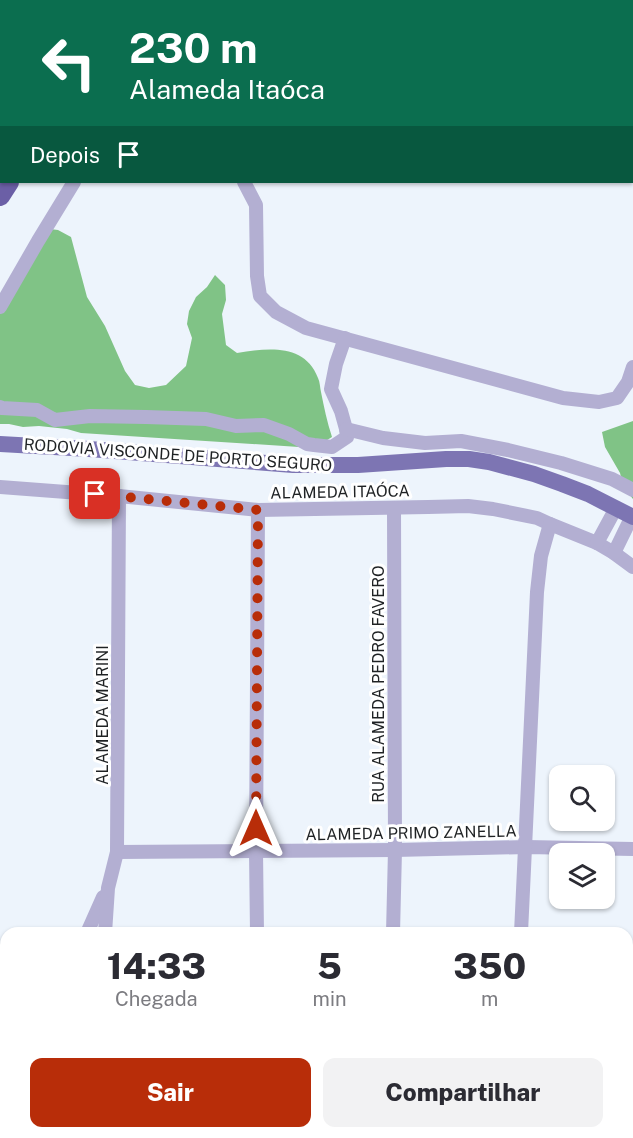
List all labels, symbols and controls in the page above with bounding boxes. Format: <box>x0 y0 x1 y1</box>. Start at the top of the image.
text: 230 m <box>129 23 258 72</box>
icon: left <box>30 24 108 102</box>
text: Alameda Itaóca <box>129 73 325 105</box>
icon: arrive <box>112 138 145 171</box>
text: Depois <box>30 142 100 168</box>
street label: RODOVIA VISCONDE DE PORTO SEGURO <box>23 435 333 475</box>
pin <box>69 468 120 519</box>
icon: arrive <box>78 477 111 510</box>
street label: ALAMEDA ITAÓCA <box>270 480 410 503</box>
street label: RUA ALAMEDA PEDRO FAVERO <box>369 565 388 803</box>
street label: ALAMEDA MARINI <box>93 645 112 785</box>
map controls <box>549 765 615 909</box>
button: search <box>549 765 615 831</box>
position arrow <box>224 796 288 860</box>
street label: ALAMEDA PRIMO ZANELLA <box>305 822 517 844</box>
button: layers <box>549 843 615 909</box>
text: 14:33 <box>107 945 206 987</box>
text: 5 <box>317 945 342 987</box>
text: 350 <box>453 945 526 987</box>
text: Chegada <box>115 987 198 1011</box>
text: min <box>313 987 347 1011</box>
text: m <box>481 987 498 1011</box>
button: Sair <box>30 1058 311 1127</box>
button: Compartilhar <box>323 1058 603 1127</box>

